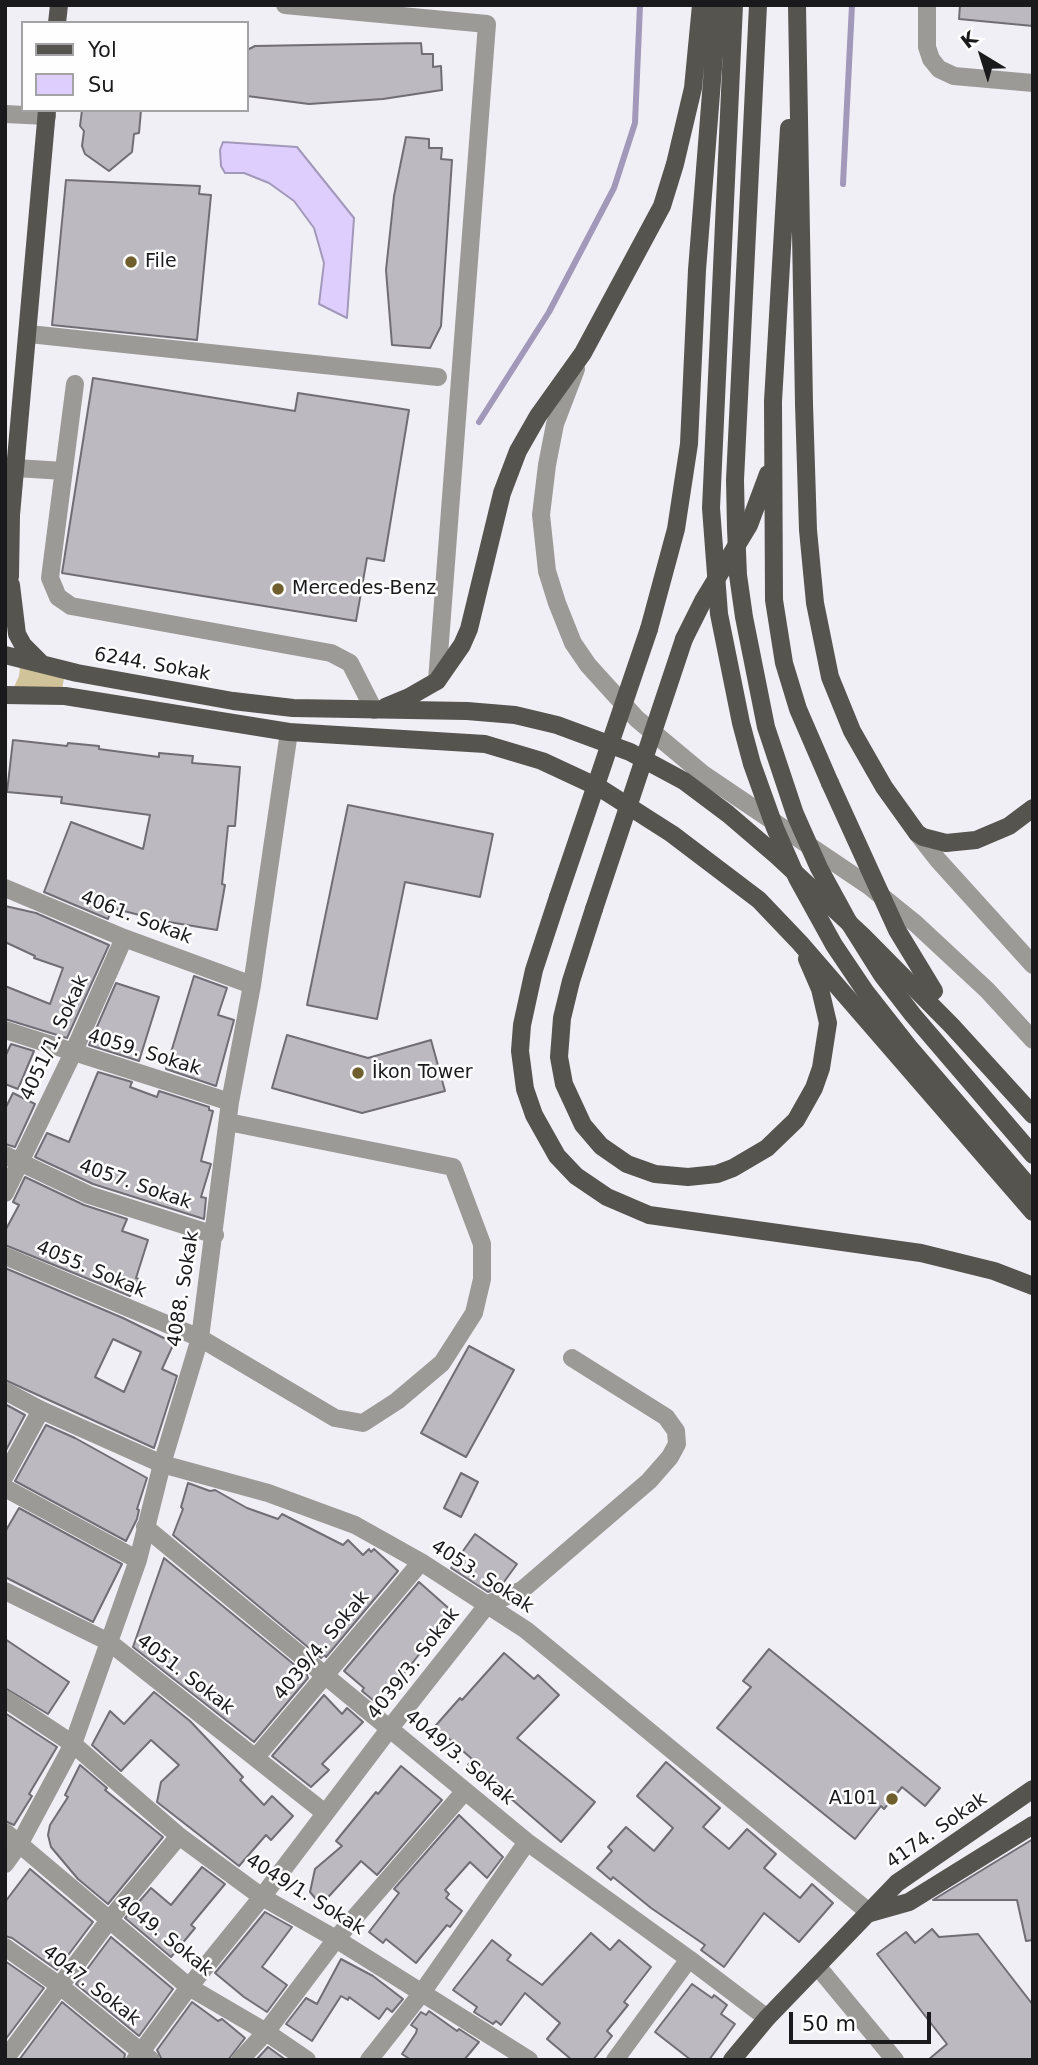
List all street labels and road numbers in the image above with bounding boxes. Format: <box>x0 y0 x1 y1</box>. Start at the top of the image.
street label: 6244. Sokak <box>92 644 212 686</box>
street label: 4061. Sokak <box>77 886 195 950</box>
street label: 4051/1. Sokak <box>16 972 94 1104</box>
street label: 4059. Sokak <box>85 1025 203 1081</box>
street label: 4057. Sokak <box>76 1155 194 1215</box>
street label: 4088. Sokak <box>164 1229 204 1349</box>
street label: 4055. Sokak <box>32 1237 150 1303</box>
street label: 4053. Sokak <box>427 1535 537 1619</box>
street label: 4039/4. Sokak <box>270 1587 374 1705</box>
street label: 4039/3. Sokak <box>363 1603 465 1725</box>
street label: 4051. Sokak <box>132 1630 238 1720</box>
street label: 4049/3. Sokak <box>400 1706 518 1810</box>
street label: 4174. Sokak <box>882 1788 992 1874</box>
street label: 4049/1. Sokak <box>241 1849 369 1941</box>
street label: 4049. Sokak <box>111 1890 217 1982</box>
street label: 4047. Sokak <box>38 1941 144 2031</box>

